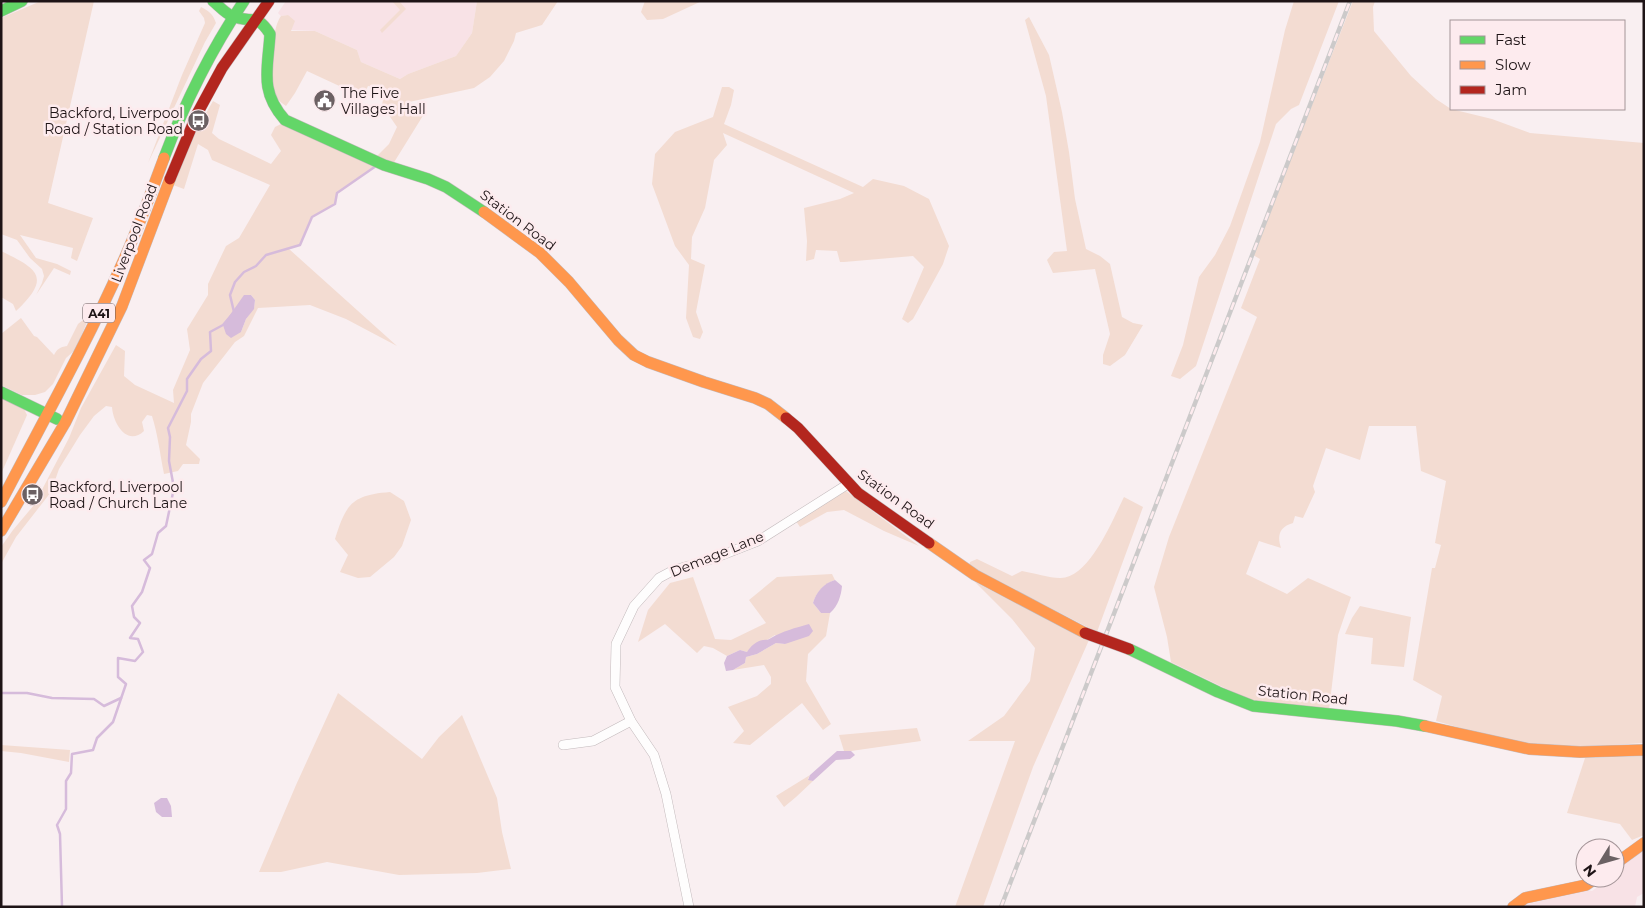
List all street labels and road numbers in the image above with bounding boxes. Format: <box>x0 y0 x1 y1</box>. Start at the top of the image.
street label: Liverpool Road <box>107 181 161 285</box>
street label: Station Road <box>477 186 559 254</box>
road number: A41 <box>83 304 115 322</box>
street label: Station Road <box>854 465 938 533</box>
street label: Demage Lane <box>668 527 766 581</box>
street label: Station Road <box>1257 681 1349 709</box>

